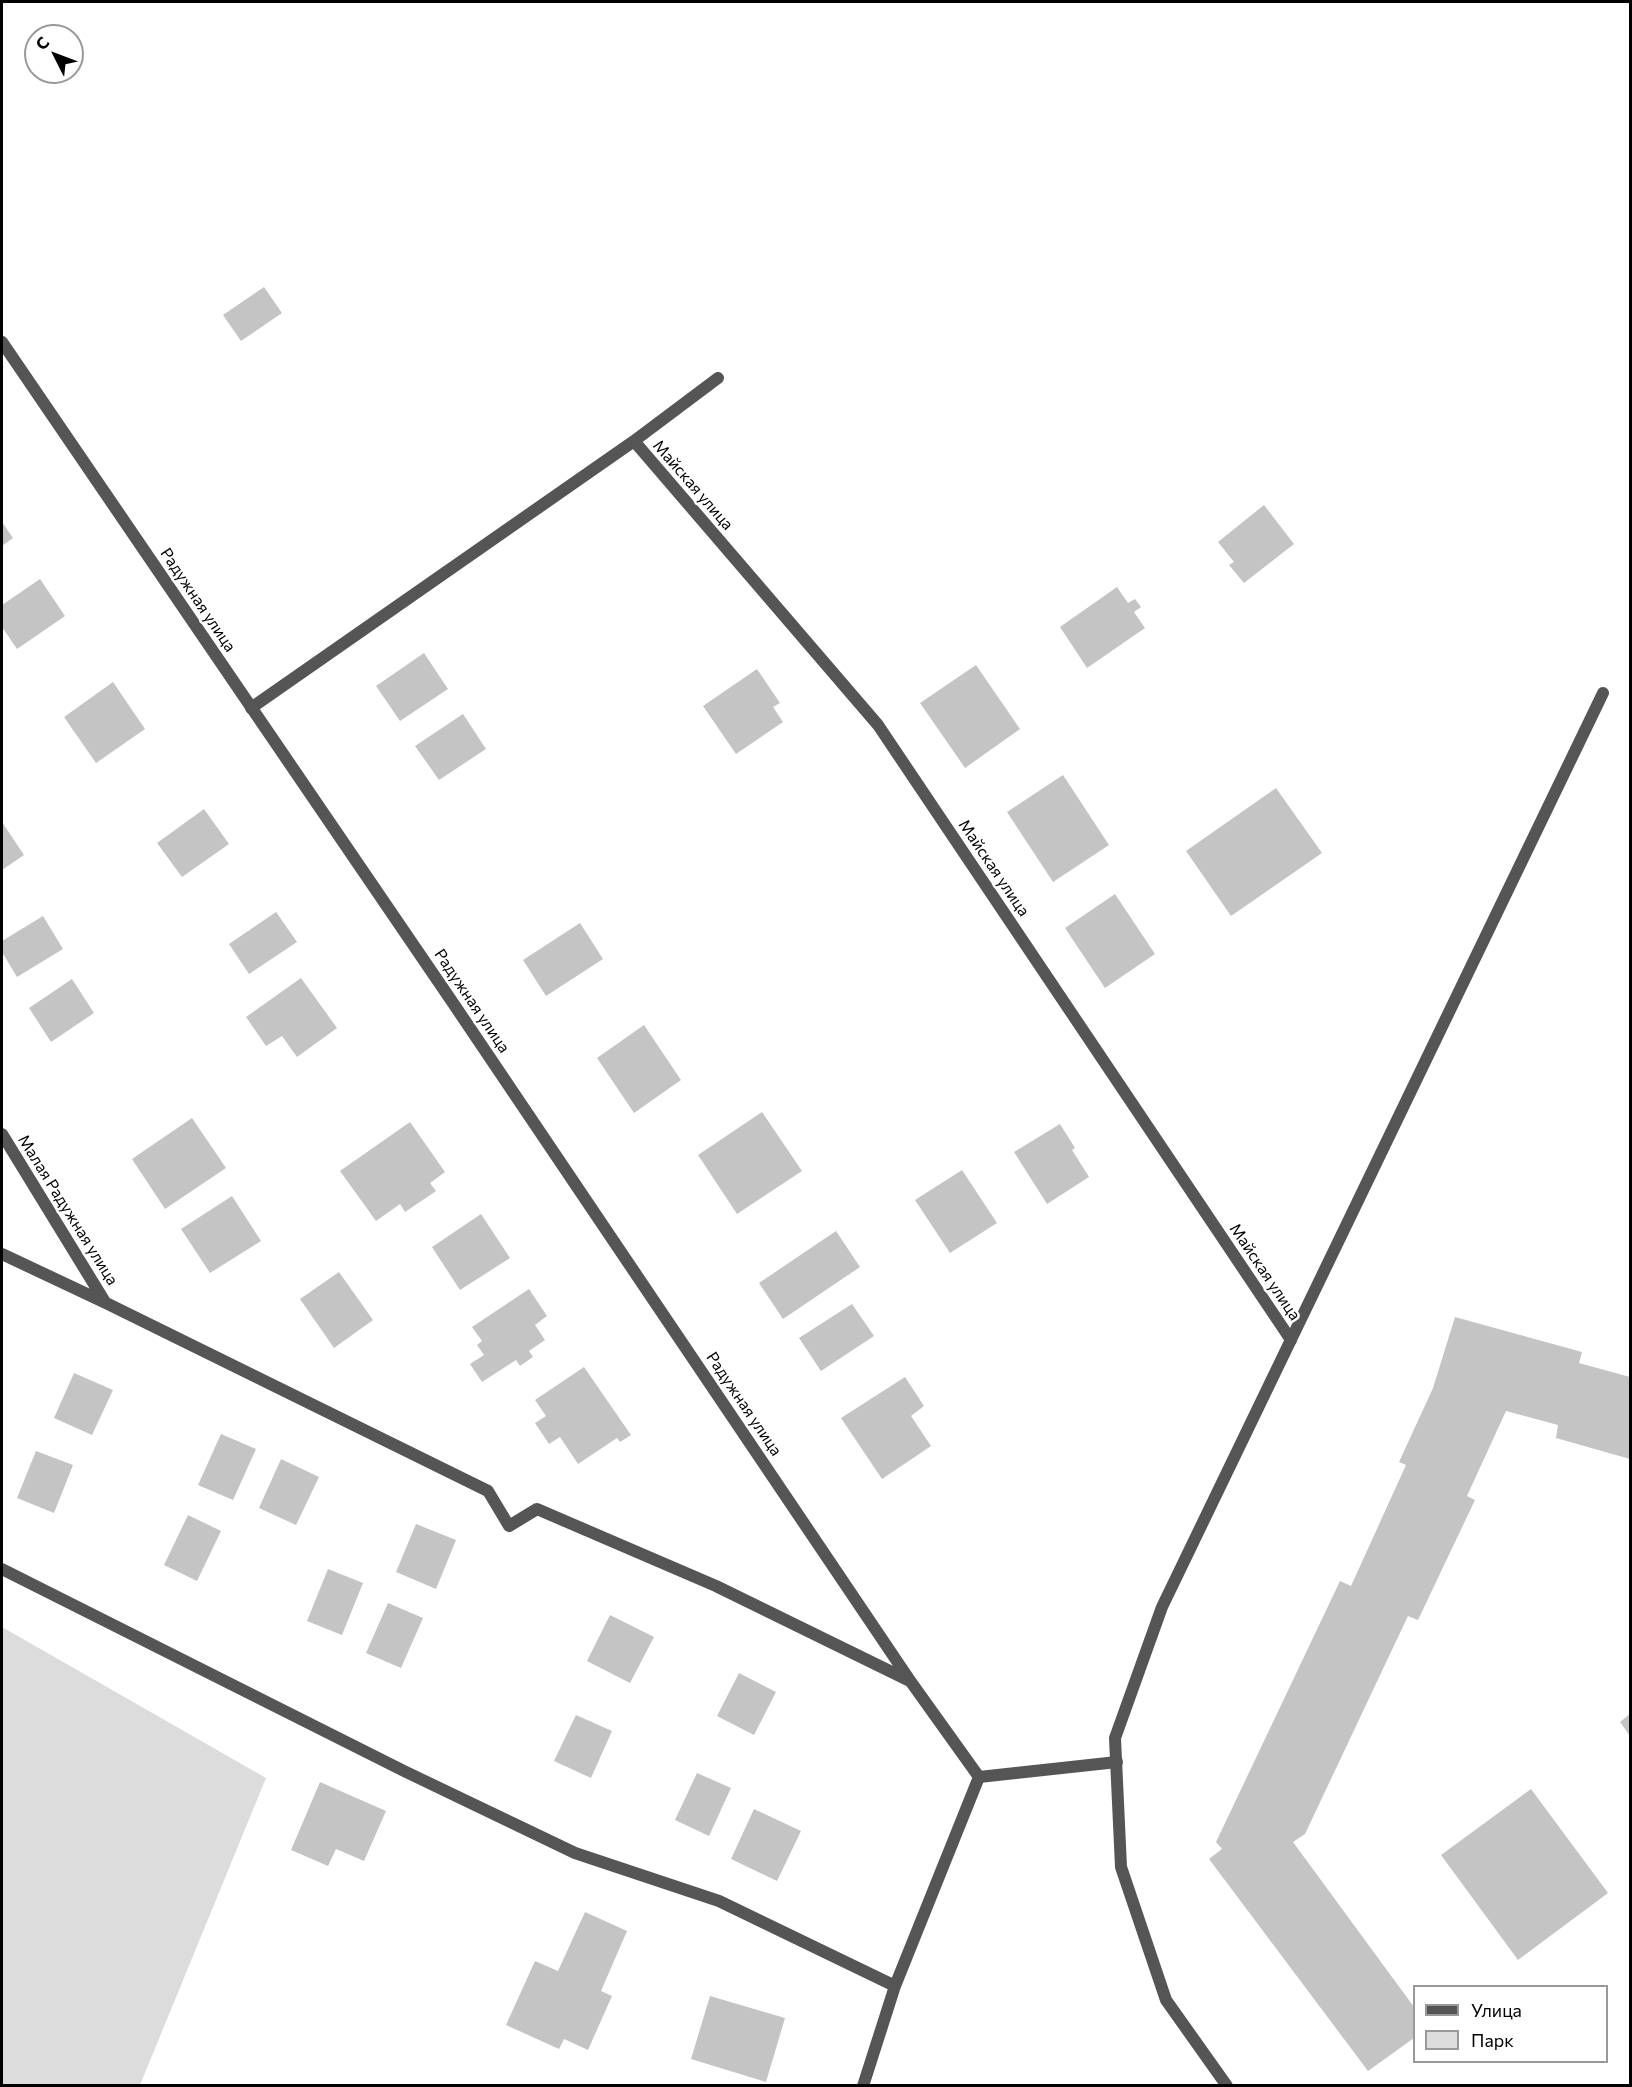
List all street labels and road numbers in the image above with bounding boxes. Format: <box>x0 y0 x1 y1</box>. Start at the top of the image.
street label: Майская улица <box>649 436 737 534</box>
street label: Радужная улица <box>156 544 240 656</box>
street label: Майская улица <box>955 816 1033 920</box>
street label: Радужная улица <box>430 945 514 1057</box>
street label: Малая Радужная улица <box>14 1131 122 1289</box>
street label: Майская улица <box>1226 1220 1304 1324</box>
street label: Радужная улица <box>702 1348 786 1460</box>

